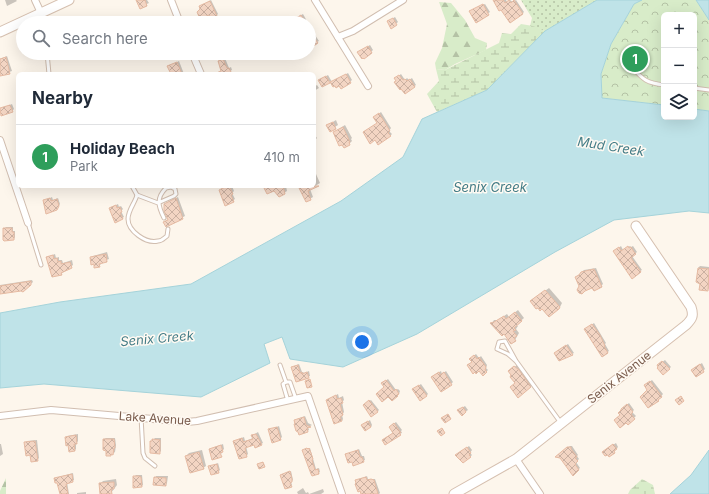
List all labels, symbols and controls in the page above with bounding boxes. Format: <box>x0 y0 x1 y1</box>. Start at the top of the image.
map controls <box>661 12 697 120</box>
button: + <box>661 12 697 48</box>
search box <box>16 16 316 60</box>
icon: search <box>30 27 52 49</box>
text: Search here <box>62 29 148 48</box>
pin: 1 <box>622 44 648 74</box>
button: − <box>661 48 697 84</box>
button: layers <box>661 84 697 120</box>
text: Nearby <box>32 88 93 108</box>
water label: Mud Creek <box>576 133 646 159</box>
text: Holiday Beach <box>70 139 175 158</box>
text: 1 <box>42 149 48 165</box>
text: 410 m <box>263 149 300 165</box>
text: Park <box>70 158 98 174</box>
water label: Senix Creek <box>453 179 528 195</box>
water label: Senix Creek <box>120 327 195 349</box>
your location <box>352 332 372 352</box>
street label: Senix Avenue <box>584 347 654 407</box>
street label: Lake Avenue <box>118 408 192 428</box>

